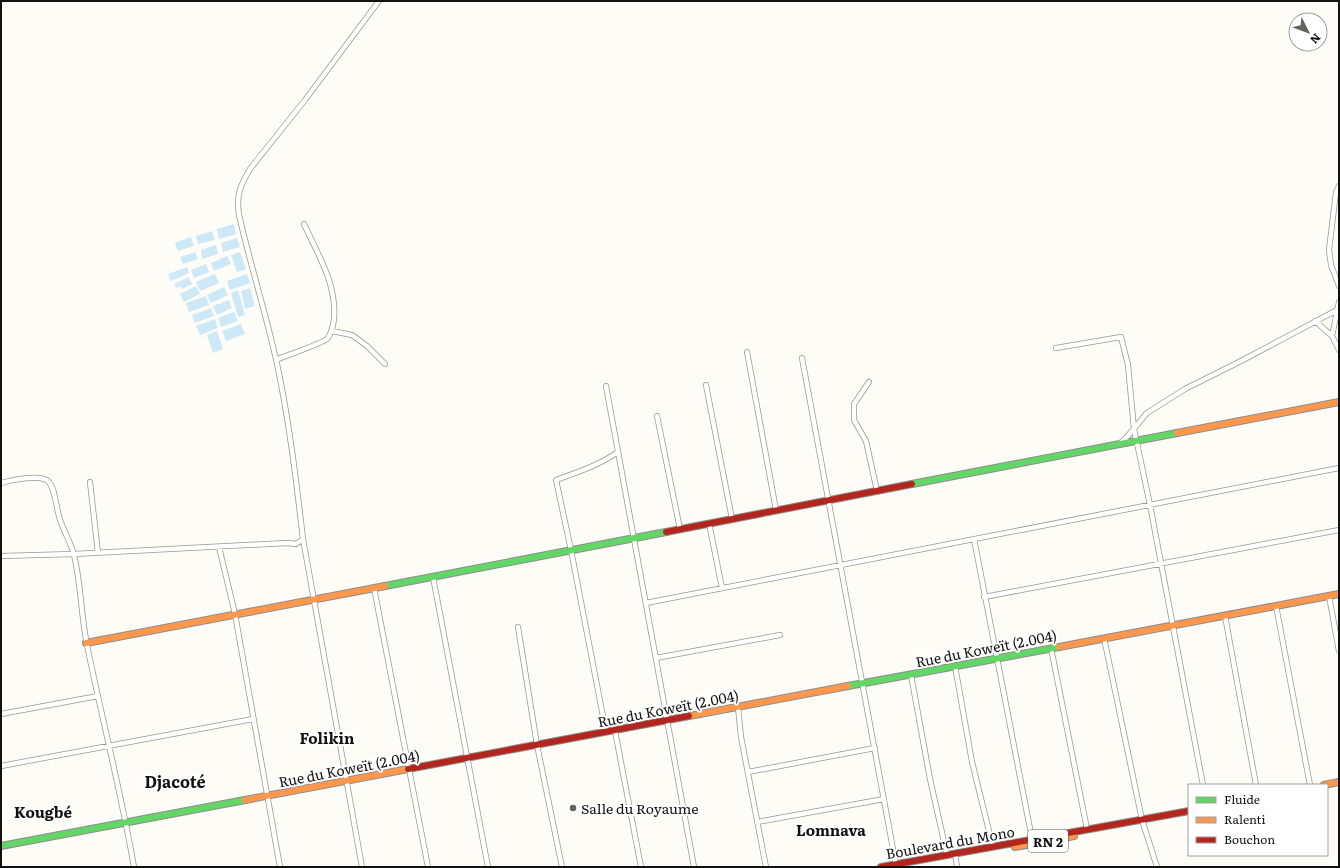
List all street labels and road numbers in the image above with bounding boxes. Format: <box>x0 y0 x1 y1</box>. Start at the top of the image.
street label: Rue du Koweït (2.004) <box>914 624 1058 672</box>
street label: Rue du Koweït (2.004) <box>596 684 740 732</box>
street label: Rue du Koweït (2.004) <box>277 744 421 792</box>
street label: Boulevard du Mono <box>884 821 1016 863</box>
road number: RN 2 <box>1028 830 1068 852</box>

